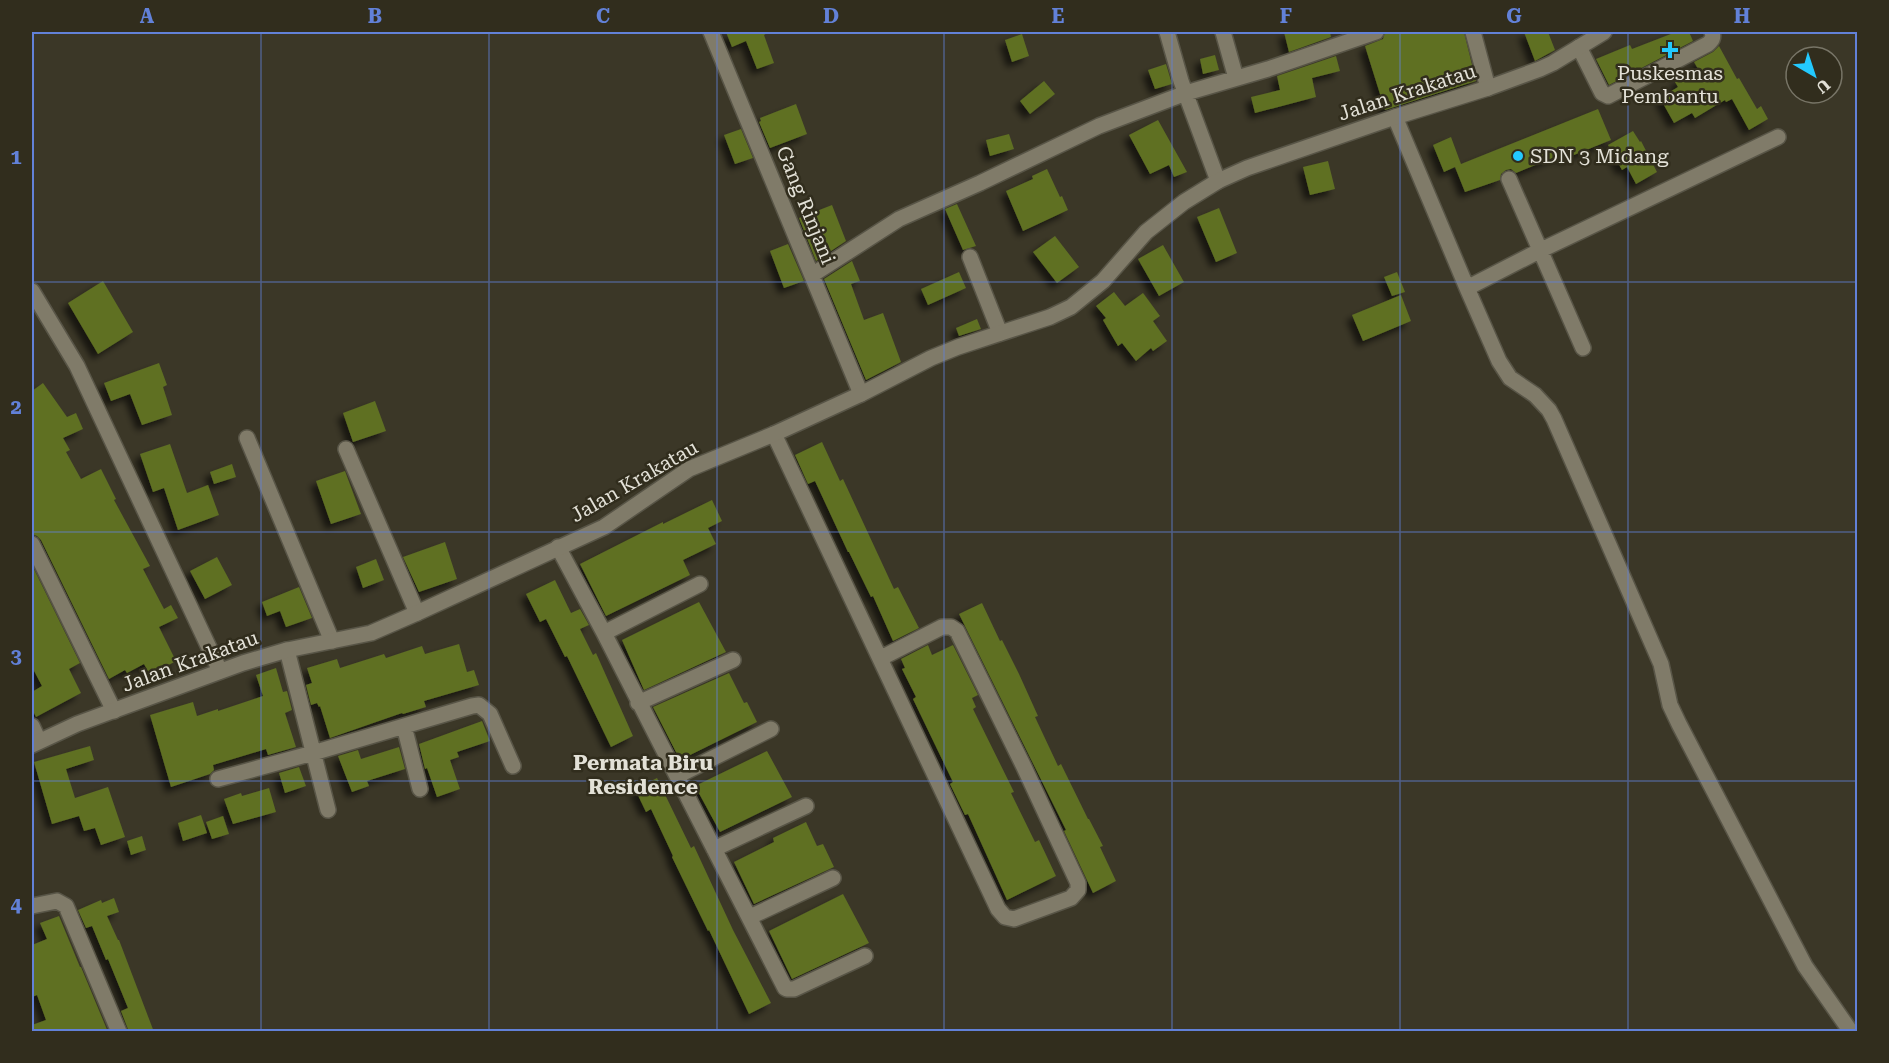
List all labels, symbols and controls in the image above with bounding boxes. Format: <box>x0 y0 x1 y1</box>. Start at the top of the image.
text: A <box>140 4 155 28</box>
text: B <box>368 4 382 28</box>
text: C <box>596 4 610 28</box>
text: D <box>823 4 839 28</box>
text: E <box>1052 4 1065 28</box>
text: F <box>1280 4 1292 28</box>
text: G <box>1506 4 1522 28</box>
text: H <box>1734 4 1750 28</box>
marker: Puskesmas Pembantu <box>1661 41 1679 59</box>
north arrow <box>1784 45 1844 105</box>
street label: Jalan Krakatau <box>1335 58 1479 126</box>
place label: Puskesmas Pembantu <box>1617 61 1723 108</box>
text: U <box>1812 75 1834 98</box>
street label: Gang Rinjani <box>771 142 841 268</box>
place label: SDN 3 Midang <box>1530 144 1669 168</box>
text: 1 <box>10 145 22 169</box>
marker: SDN 3 Midang <box>1511 149 1525 163</box>
text: 2 <box>10 395 22 419</box>
street label: Jalan Krakatau <box>566 435 702 527</box>
street label: Jalan Krakatau <box>119 625 262 697</box>
text: 3 <box>10 644 22 668</box>
district label: Permata Biru Residence <box>573 751 713 799</box>
text: 4 <box>10 893 22 917</box>

